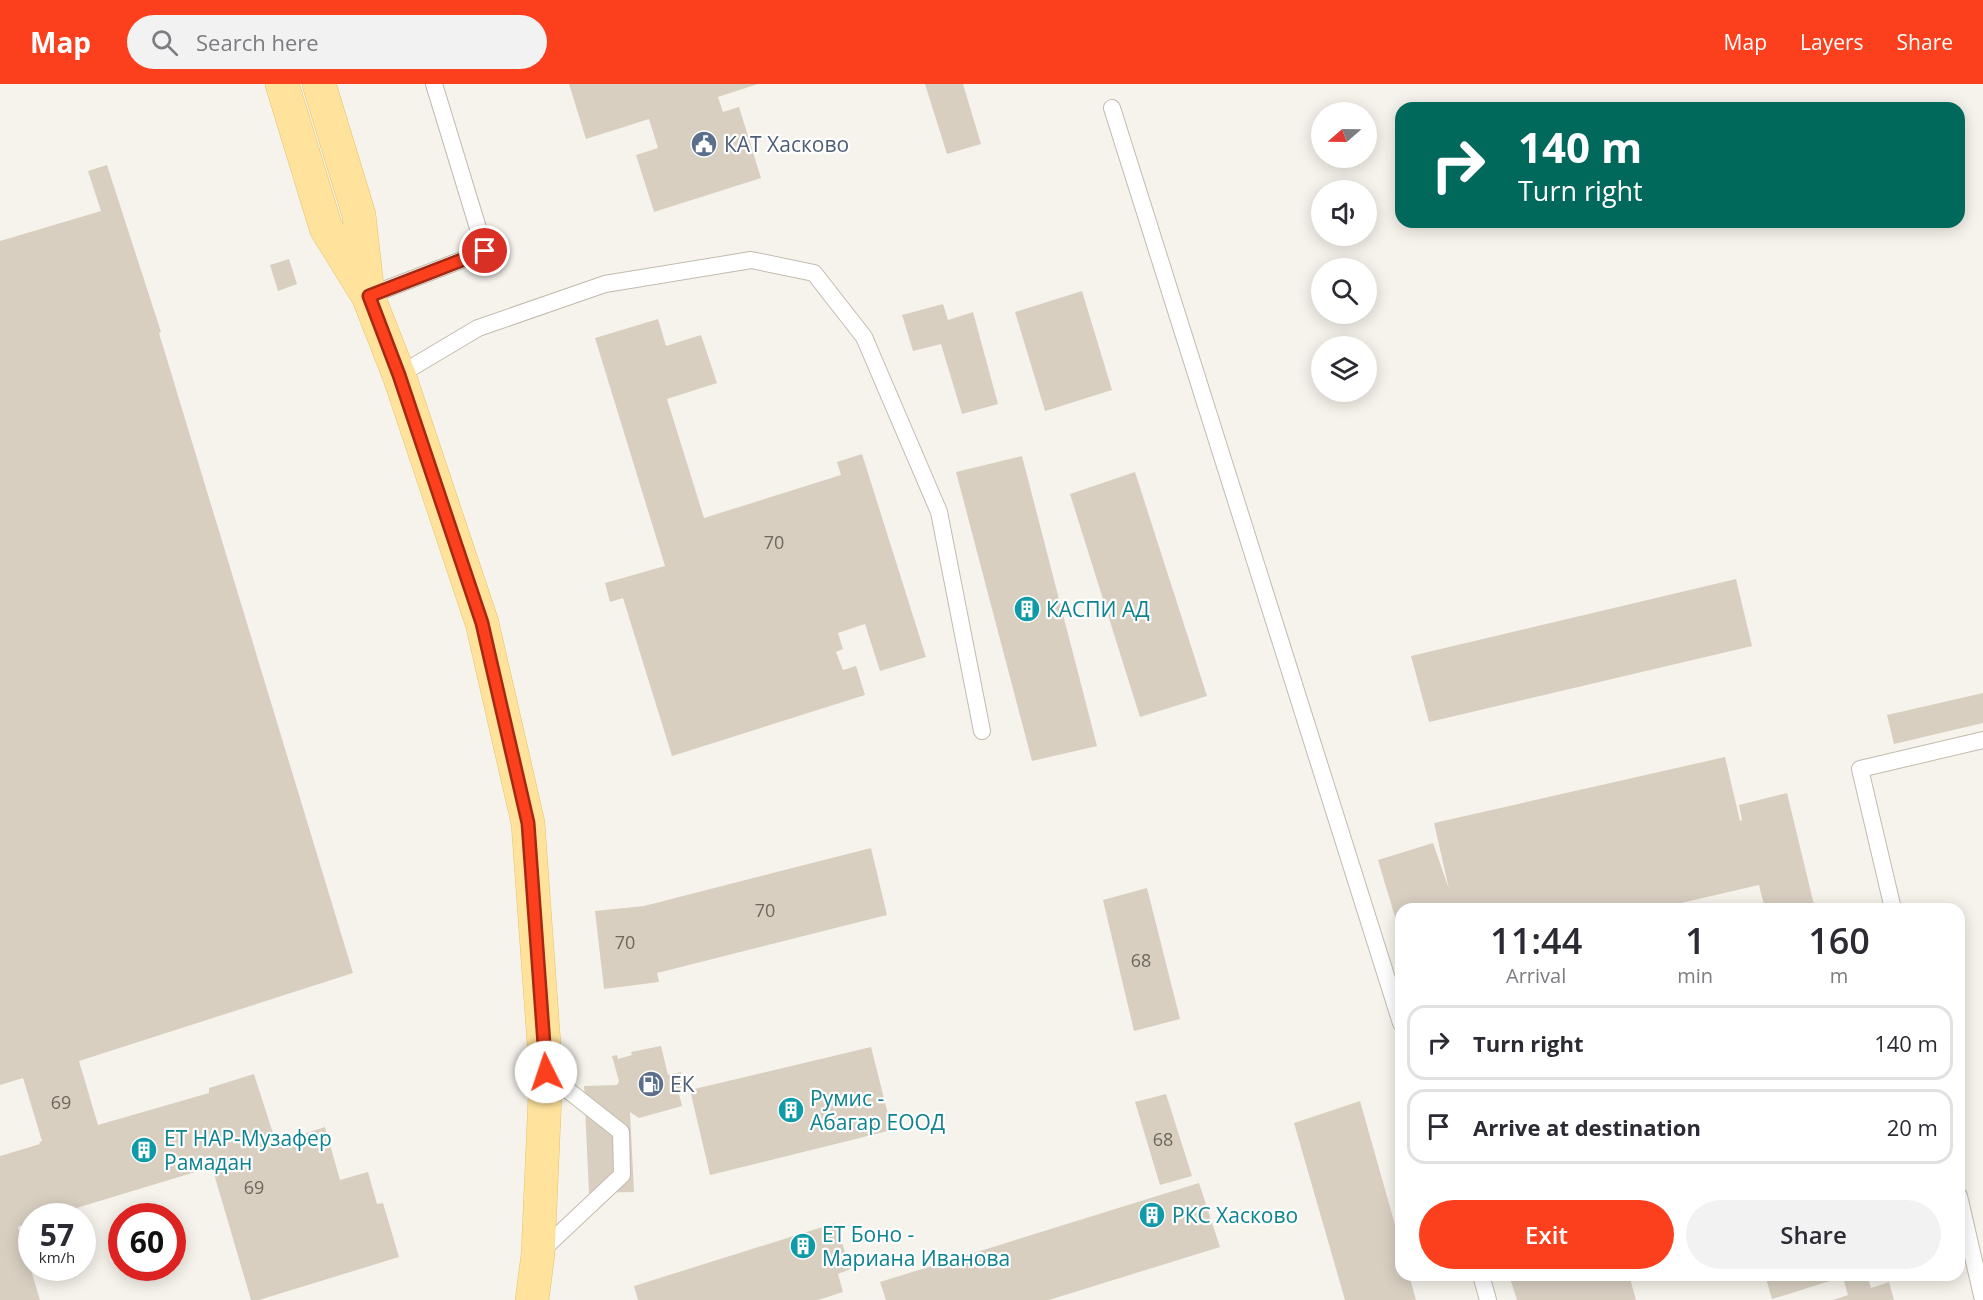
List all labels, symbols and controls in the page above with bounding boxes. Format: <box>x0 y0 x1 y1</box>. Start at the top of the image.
search box <box>127 15 547 69</box>
text: Map <box>30 23 91 61</box>
icon: search <box>148 26 181 59</box>
text: Search here <box>196 27 319 57</box>
text: Map <box>1724 28 1767 56</box>
text: Layers <box>1800 28 1864 56</box>
text: Share <box>1897 28 1953 56</box>
north arrow <box>1311 102 1377 168</box>
map controls <box>1311 102 1377 402</box>
text: 140 m <box>1518 118 1642 175</box>
icon: right <box>1419 126 1497 204</box>
public building icon: КАТ Хасково <box>689 129 719 159</box>
place label: КАТ Хасково <box>724 130 849 158</box>
text: Turn right <box>1518 172 1643 209</box>
button: sound <box>1311 180 1377 246</box>
pin <box>459 225 510 276</box>
icon: arrive <box>468 234 501 267</box>
button: search <box>1311 258 1377 324</box>
button: layers <box>1311 336 1377 402</box>
house number: 70 <box>764 530 784 554</box>
building icon: КАСПИ АД <box>1012 594 1042 624</box>
place label: КАСПИ АД <box>1046 595 1150 623</box>
house number: 70 <box>755 898 775 922</box>
text: 11:44 <box>1490 916 1582 965</box>
text: 1 <box>1685 916 1706 965</box>
text: 160 <box>1808 916 1870 965</box>
house number: 70 <box>615 930 635 954</box>
house number: 68 <box>1131 948 1151 972</box>
text: Arrival <box>1506 962 1566 989</box>
text: min <box>1677 962 1713 989</box>
text: m <box>1830 962 1848 989</box>
icon: right <box>1422 1026 1455 1059</box>
text: Turn right <box>1473 1028 1584 1058</box>
text: 140 m <box>1874 1028 1938 1058</box>
position arrow <box>514 1040 578 1104</box>
fuel station icon: ЕК <box>636 1069 666 1099</box>
place label: ЕК <box>670 1070 695 1098</box>
place label: Румис - Абагар ЕООД <box>810 1084 945 1136</box>
house number: 69 <box>51 1090 71 1114</box>
building icon: Румис - Абагар ЕООД <box>776 1095 806 1125</box>
icon: arrive <box>1422 1110 1455 1143</box>
text: Arrive at destination <box>1473 1112 1701 1142</box>
text: 20 m <box>1887 1112 1938 1142</box>
place label: ЕТ НАР-Музафер Рамадан <box>164 1124 332 1176</box>
house number: 68 <box>1153 1127 1173 1151</box>
building icon: ЕТ НАР-Музафер Рамадан <box>129 1135 159 1165</box>
house number: 69 <box>244 1175 264 1199</box>
building icon: РКС Хасково <box>1137 1200 1167 1230</box>
button: Exit <box>1419 1200 1674 1269</box>
button: Share <box>1686 1200 1941 1269</box>
place label: РКС Хасково <box>1172 1201 1298 1229</box>
speed limit sign: 60 <box>108 1203 186 1281</box>
text: 57 <box>40 1214 74 1255</box>
place label: ЕТ Боно - Мариана Иванова <box>822 1220 1010 1272</box>
building icon: ЕТ Боно - Мариана Иванова <box>788 1231 818 1261</box>
text: km/h <box>39 1247 75 1267</box>

